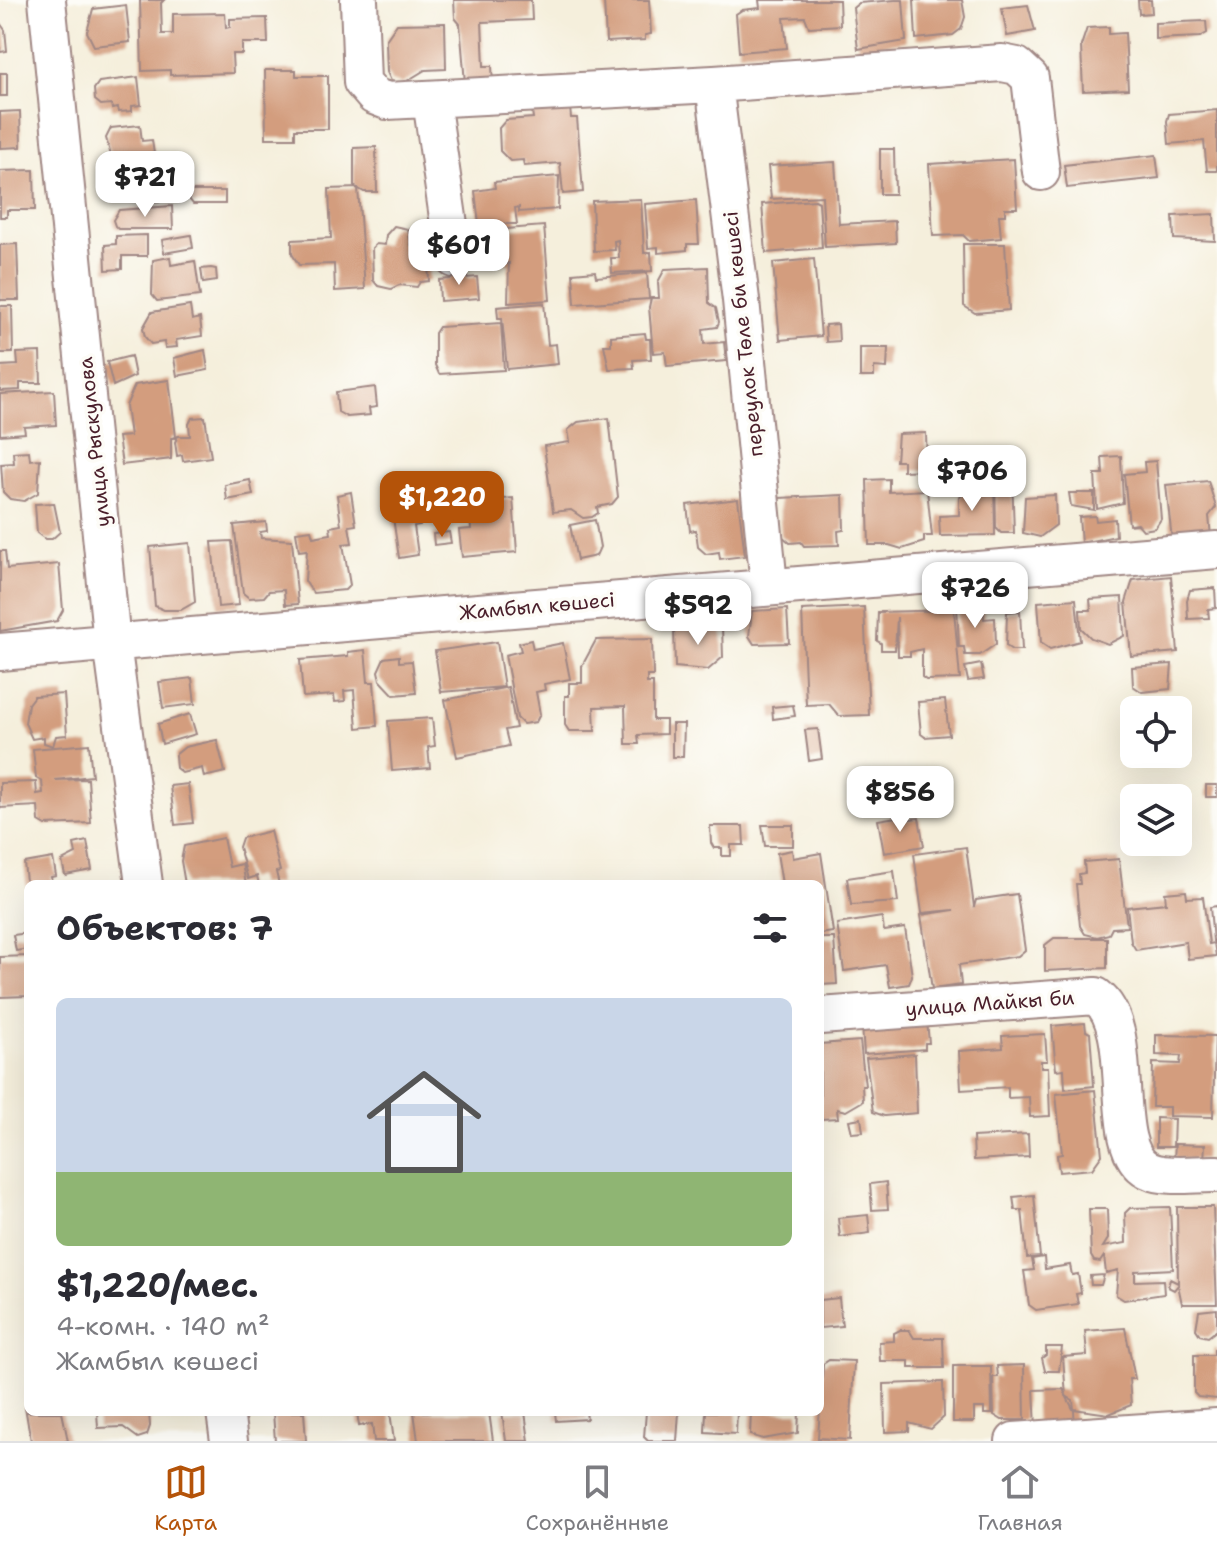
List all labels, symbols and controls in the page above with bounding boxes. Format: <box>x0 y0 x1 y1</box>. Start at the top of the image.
pin: $721 <box>98 151 192 219</box>
text: $721 <box>113 159 177 194</box>
street label: переулок Төле би көшесі <box>717 210 769 458</box>
pin: $601 <box>412 219 506 287</box>
text: $601 <box>426 227 492 262</box>
street label: улица Рыскулова <box>72 355 116 528</box>
pin: $706 <box>925 445 1019 513</box>
text: $706 <box>936 453 1008 488</box>
pin: $1,220 <box>377 471 507 539</box>
text: $1,220 <box>398 479 486 514</box>
pin: $726 <box>928 562 1022 630</box>
text: $726 <box>940 570 1010 605</box>
pin: $592 <box>651 579 745 647</box>
street label: Жамбыл көшесі <box>458 586 616 626</box>
text: $592 <box>663 587 733 622</box>
map controls <box>1120 696 1192 856</box>
button: locate <box>1120 696 1192 768</box>
pin: $856 <box>853 766 947 834</box>
text: $856 <box>865 774 935 809</box>
button: layers <box>1120 784 1192 856</box>
text: Объектов: 7 <box>56 905 273 951</box>
icon: filters <box>748 906 792 950</box>
street label: улица Майкы би <box>905 984 1075 1022</box>
icon: home <box>352 1050 496 1194</box>
text: $1,220/мес. <box>56 1262 259 1308</box>
text: 4-комн. · 140 m² <box>56 1308 270 1343</box>
text: Жамбыл көшесі <box>56 1343 259 1378</box>
tab: Карта <box>154 1460 217 1537</box>
tab: Сохранённые <box>525 1460 669 1537</box>
tab: Главная <box>978 1460 1063 1537</box>

